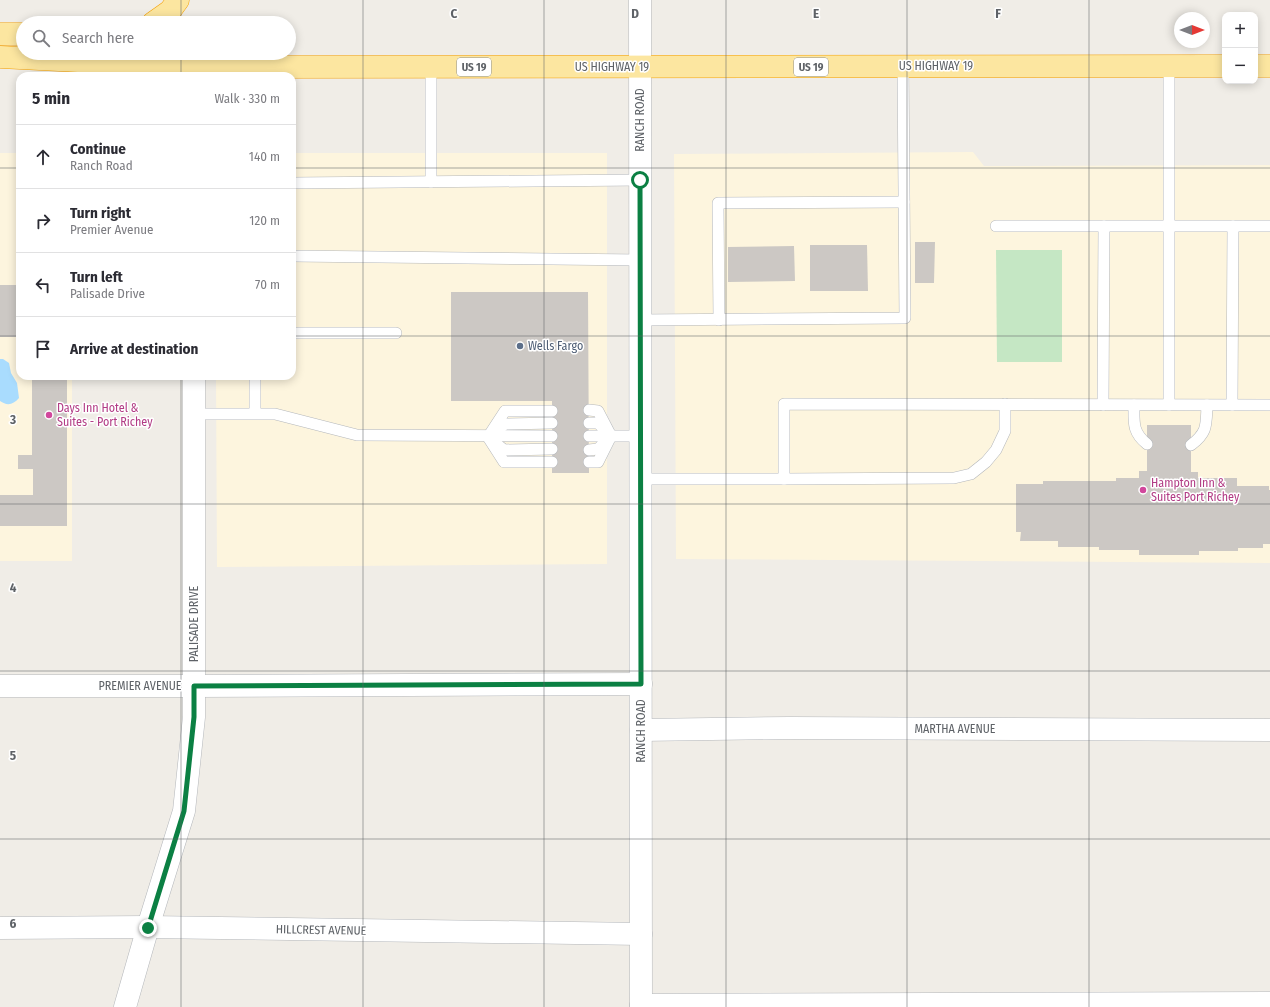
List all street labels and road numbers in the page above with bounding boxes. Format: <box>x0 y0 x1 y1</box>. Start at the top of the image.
road number: US 19 <box>457 58 491 76</box>
road number: US 19 <box>794 58 828 76</box>
street label: US HIGHWAY 19 <box>899 59 973 73</box>
street label: US HIGHWAY 19 <box>575 60 649 74</box>
street label: RANCH ROAD <box>633 88 647 152</box>
street label: PALISADE DRIVE <box>187 585 201 662</box>
street label: PREMIER AVENUE <box>99 679 182 693</box>
street label: RANCH ROAD <box>634 699 648 763</box>
street label: MARTHA AVENUE <box>915 722 996 736</box>
street label: HILLCREST AVENUE <box>276 922 367 938</box>

